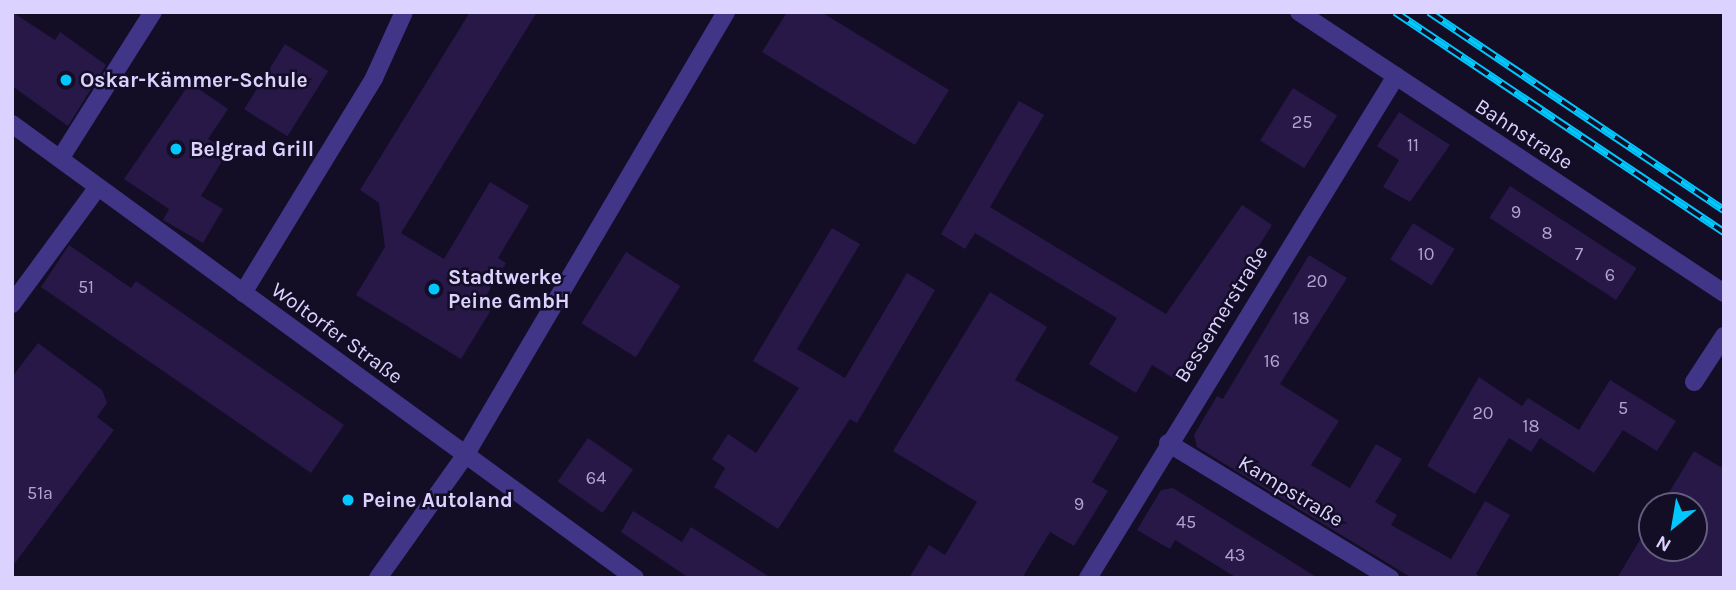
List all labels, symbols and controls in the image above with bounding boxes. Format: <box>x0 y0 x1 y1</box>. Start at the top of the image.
place label: Oskar-Kämmer-Schule <box>80 67 308 93</box>
marker: Oskar-Kämmer-Schule <box>58 72 74 88</box>
street label: Bahnstraße <box>1470 93 1578 175</box>
house number: 25 <box>1292 111 1312 133</box>
house number: 11 <box>1407 134 1419 156</box>
place label: Belgrad Grill <box>190 136 314 162</box>
marker: Belgrad Grill <box>168 141 184 157</box>
house number: 9 <box>1511 201 1521 223</box>
house number: 8 <box>1541 222 1553 244</box>
street label: Bessemerstraße <box>1169 241 1273 387</box>
house number: 10 <box>1418 243 1434 265</box>
house number: 7 <box>1575 243 1583 265</box>
place label: Stadtwerke Peine GmbH <box>448 264 570 314</box>
house number: 6 <box>1605 264 1615 286</box>
house number: 20 <box>1306 270 1328 292</box>
house number: 51 <box>78 276 94 298</box>
street label: Woltorfer Straße <box>266 277 408 389</box>
marker: Stadtwerke Peine GmbH <box>426 281 442 297</box>
house number: 18 <box>1292 307 1310 329</box>
house number: 16 <box>1264 350 1280 372</box>
house number: 5 <box>1618 397 1628 419</box>
house number: 20 <box>1472 402 1494 424</box>
house number: 18 <box>1522 415 1540 437</box>
street label: Kampstraße <box>1234 450 1348 532</box>
house number: 64 <box>586 467 606 489</box>
house number: 51a <box>27 482 53 504</box>
place label: Peine Autoland <box>362 487 513 513</box>
marker: Peine Autoland <box>340 492 356 508</box>
north arrow <box>1638 492 1708 562</box>
house number: 9 <box>1074 493 1084 515</box>
house number: 45 <box>1176 511 1196 533</box>
text: N <box>1652 531 1675 556</box>
house number: 43 <box>1225 544 1245 566</box>

